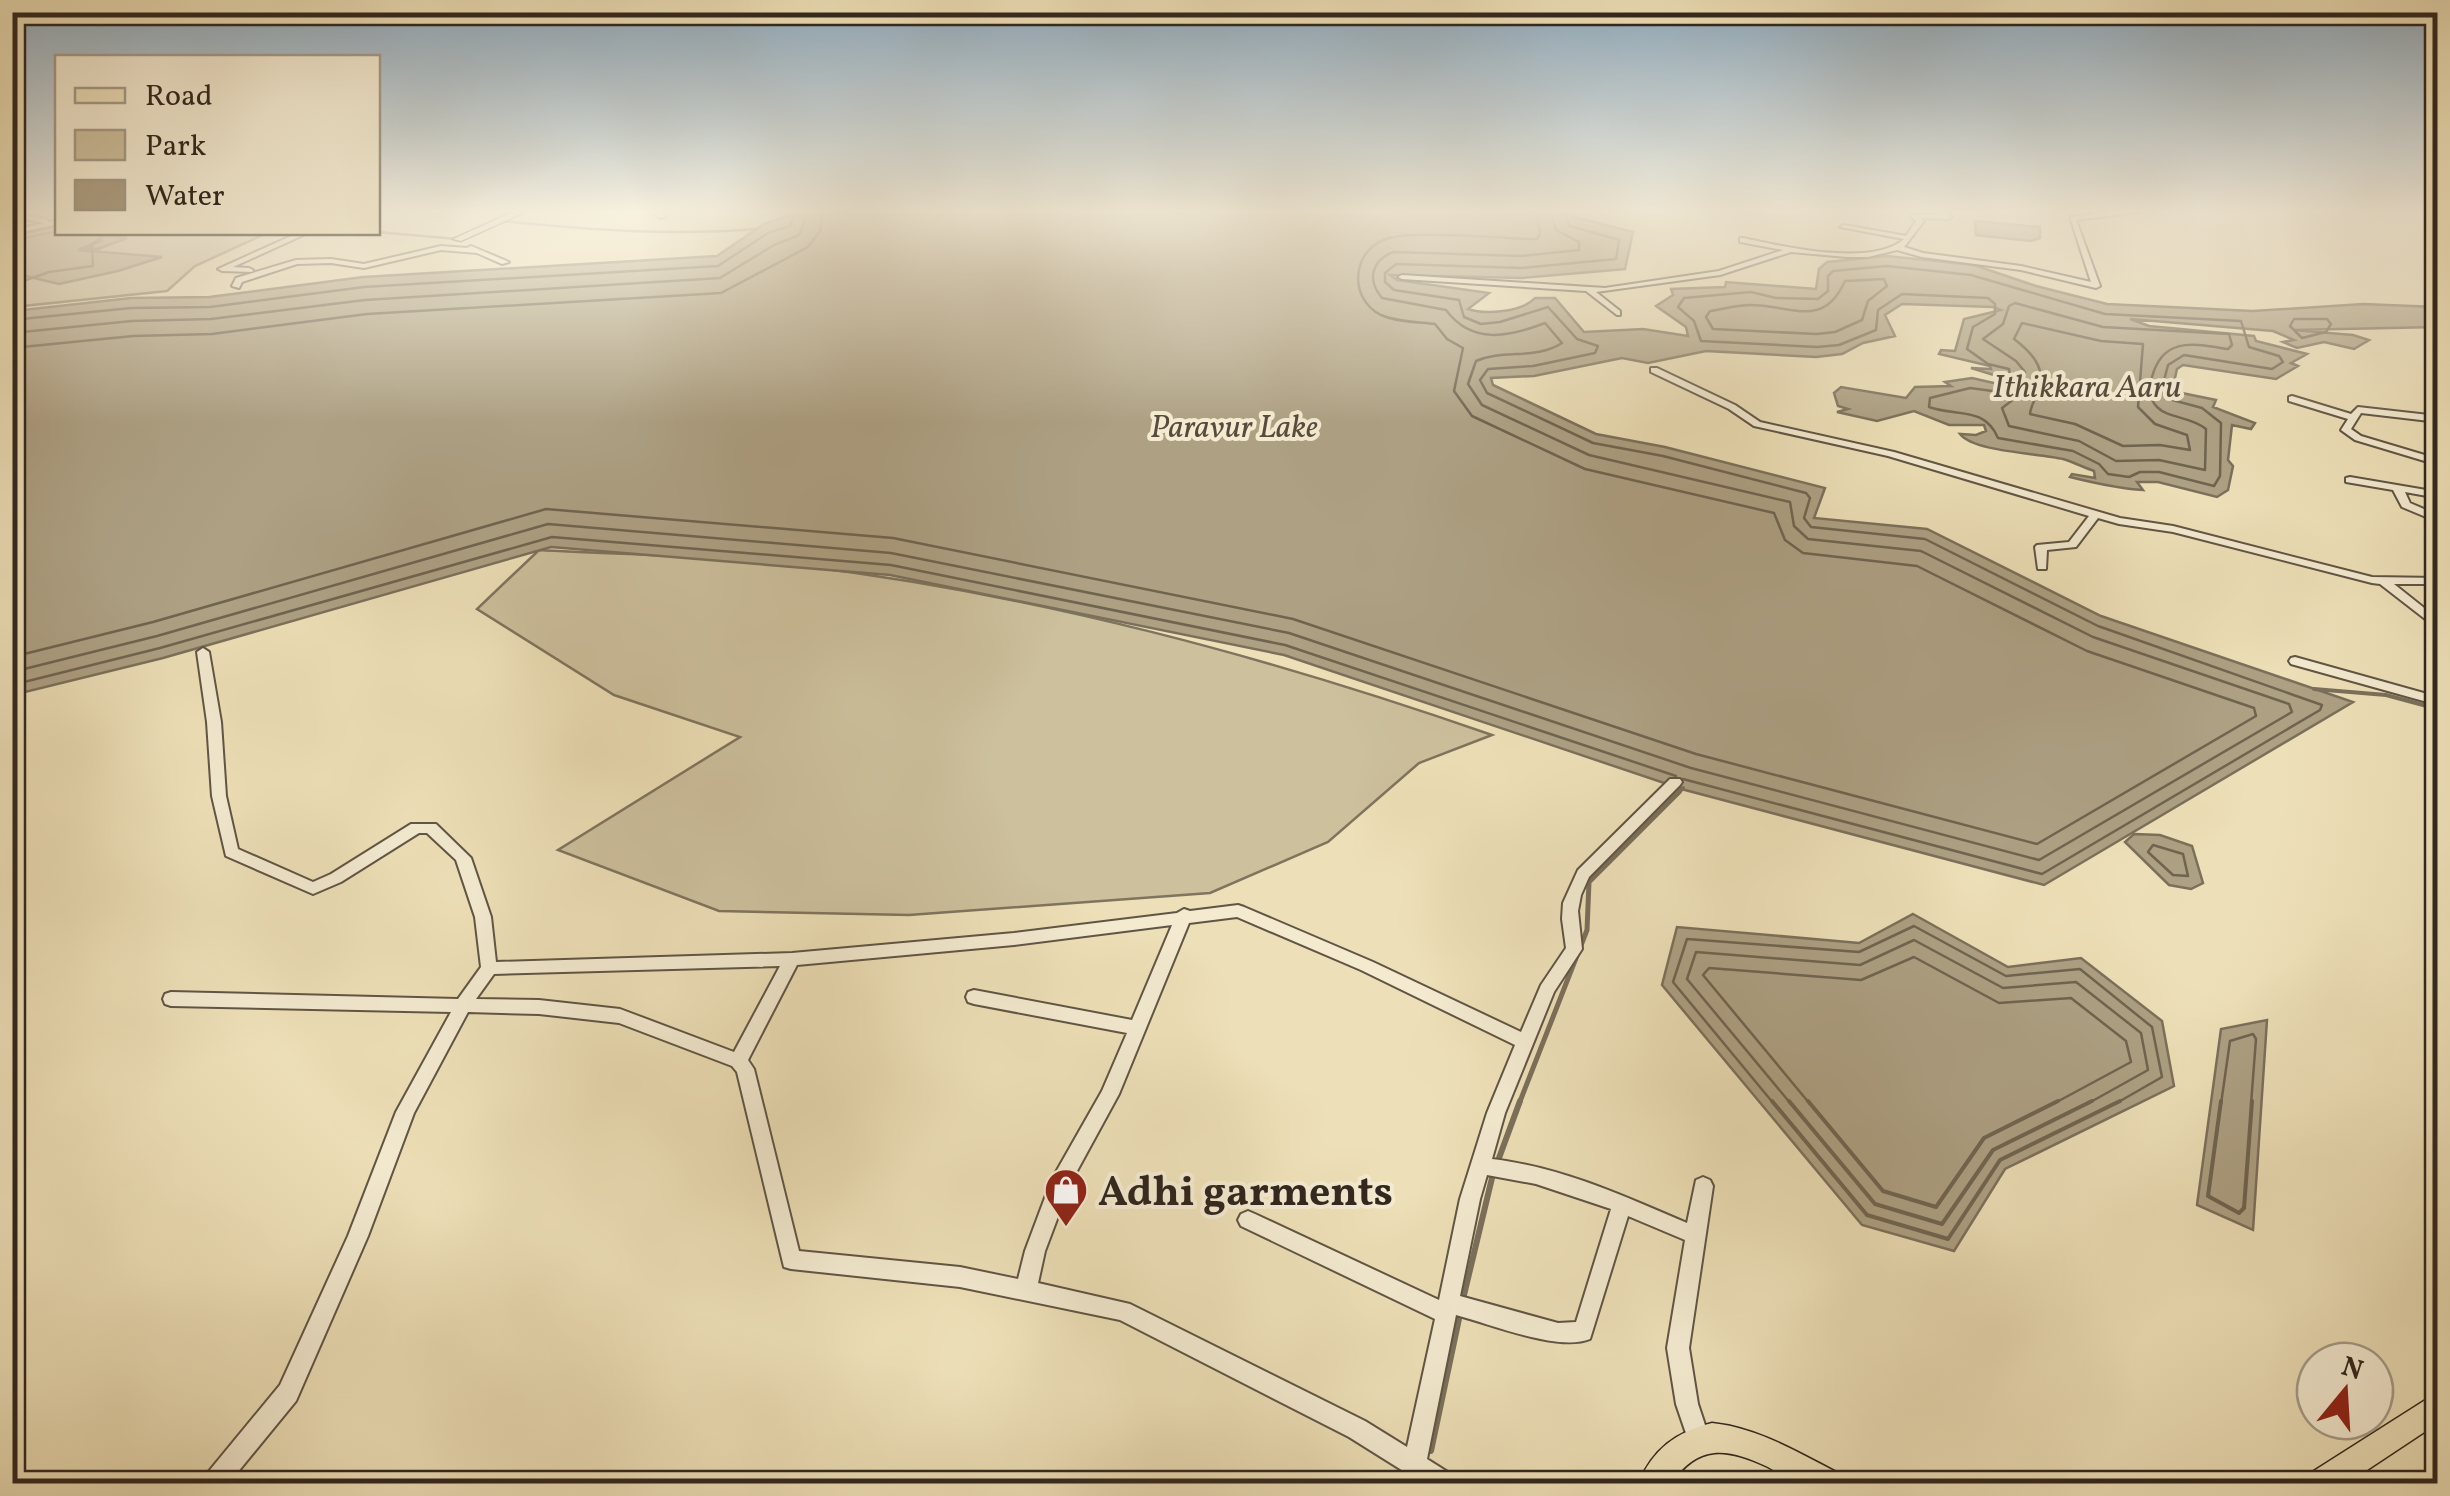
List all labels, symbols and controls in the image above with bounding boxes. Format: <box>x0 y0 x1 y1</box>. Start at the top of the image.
legend <box>55 55 380 235</box>
text: Road <box>145 76 213 118</box>
text: Park <box>145 126 206 168</box>
text: Water <box>145 176 225 218</box>
water label: Ithikkara Aaru <box>1993 367 2181 411</box>
water label: Paravur Lake <box>1150 407 1318 451</box>
place label: Adhi garments <box>1098 1165 1393 1224</box>
shop icon: Adhi garments <box>1043 1167 1089 1228</box>
north arrow <box>2295 1341 2395 1441</box>
text: N <box>2336 1348 2368 1391</box>

